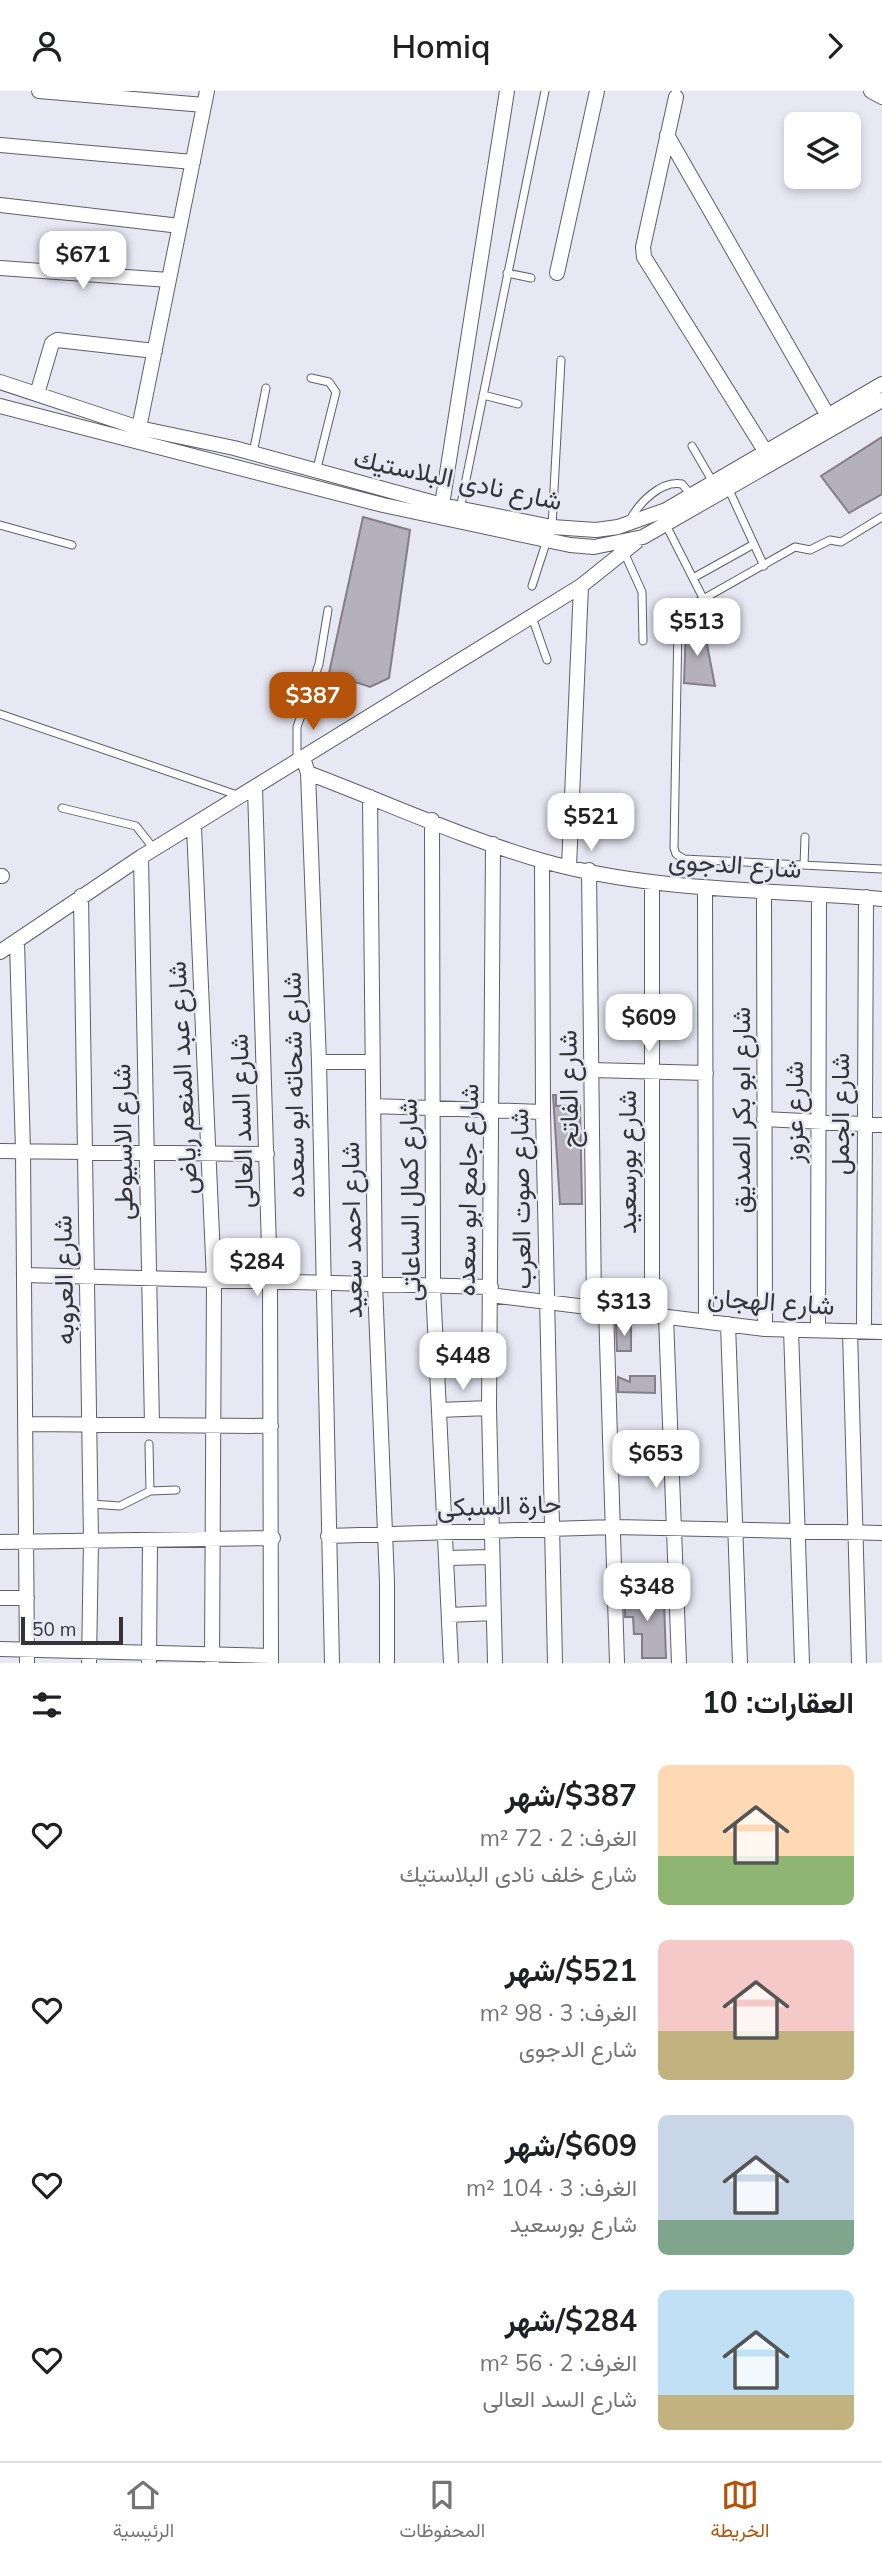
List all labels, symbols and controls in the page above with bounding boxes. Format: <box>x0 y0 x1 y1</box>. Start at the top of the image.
text: Homiq <box>391 26 491 66</box>
icon: person <box>28 27 66 65</box>
icon: forward <box>816 27 854 65</box>
map controls <box>784 112 861 189</box>
button: layers <box>784 112 861 189</box>
pin: $671 <box>42 231 124 291</box>
text: $671 <box>55 239 111 268</box>
street label: شارع نادى البلاستيك <box>350 441 565 519</box>
pin: $513 <box>656 599 738 658</box>
text: $513 <box>669 606 725 635</box>
pin: $387 <box>272 673 354 732</box>
text: $387 <box>285 680 341 709</box>
pin: $521 <box>550 793 632 853</box>
text: $521 <box>563 801 619 830</box>
street label: شارع الدجوى <box>667 843 803 887</box>
street label: شارع عبد المنعم رياض <box>159 960 207 1196</box>
street label: شارع شحاته ابو سعده <box>275 972 313 1198</box>
pin: $609 <box>608 995 690 1054</box>
text: $609 <box>621 1002 677 1031</box>
street label: شارع ابو بكر الصديق <box>724 1007 759 1213</box>
street label: شارع الفاتح <box>550 1030 588 1148</box>
street label: شارع السد العالى <box>221 1033 263 1209</box>
street label: شارع الجمل <box>823 1053 858 1175</box>
street label: شارع عزوز <box>777 1061 812 1164</box>
street label: شارع الاسيوطى <box>104 1063 142 1221</box>
street label: شارع جامع ابو سعده <box>449 1083 487 1297</box>
street label: شارع بورسعيد <box>610 1090 645 1234</box>
street label: شارع كمال الساعاتى <box>391 1098 429 1302</box>
street label: شارع صوت العرب <box>502 1108 540 1290</box>
street label: شارع احمد سعيد <box>333 1141 371 1319</box>
street label: شارع العروبه <box>45 1215 83 1345</box>
pin: $284 <box>216 1239 298 1298</box>
text: $284 <box>229 1246 285 1275</box>
pin: $313 <box>583 1279 665 1338</box>
street label: شارع الهجان <box>706 1280 836 1324</box>
text: $313 <box>596 1286 652 1315</box>
pin: $448 <box>422 1333 504 1392</box>
text: $448 <box>435 1340 491 1369</box>
pin: $653 <box>615 1431 697 1490</box>
text: $653 <box>628 1438 684 1467</box>
street label: حارة السبكى <box>436 1486 562 1524</box>
pin: $348 <box>606 1563 688 1623</box>
text: $348 <box>619 1571 675 1600</box>
scale bar <box>21 1614 122 1646</box>
text: 50 m <box>32 1617 76 1641</box>
text: العقارات: 10 <box>702 1683 854 1721</box>
icon: filters <box>28 1686 66 1724</box>
text: $387/شهر <box>505 1776 637 1814</box>
icon: home <box>714 1793 798 1877</box>
icon: heart <box>28 1816 66 1854</box>
text: الغرف: 2 · 72 m² <box>480 1823 637 1852</box>
text: شارع خلف نادى البلاستيك <box>399 1859 637 1888</box>
text: $521/شهر <box>505 1951 637 1989</box>
icon: home <box>714 1968 798 2052</box>
icon: heart <box>28 1991 66 2029</box>
text: الغرف: 3 · 98 m² <box>480 1998 637 2027</box>
text: شارع الدجوى <box>519 2034 637 2063</box>
text: $609/شهر <box>505 2126 637 2164</box>
icon: home <box>714 2143 798 2227</box>
icon: heart <box>28 2166 66 2204</box>
text: الغرف: 3 · 104 m² <box>466 2173 637 2202</box>
text: شارع بورسعيد <box>510 2209 637 2238</box>
text: $284/شهر <box>505 2301 637 2339</box>
icon: home <box>714 2318 798 2402</box>
icon: heart <box>28 2341 66 2379</box>
text: الغرف: 2 · 56 m² <box>480 2348 637 2377</box>
text: شارع السد العالى <box>482 2384 637 2413</box>
tab: الرئيسية <box>113 2476 174 2547</box>
tab: المحفوظات <box>400 2476 485 2547</box>
tab: الخريطة <box>711 2476 769 2547</box>

